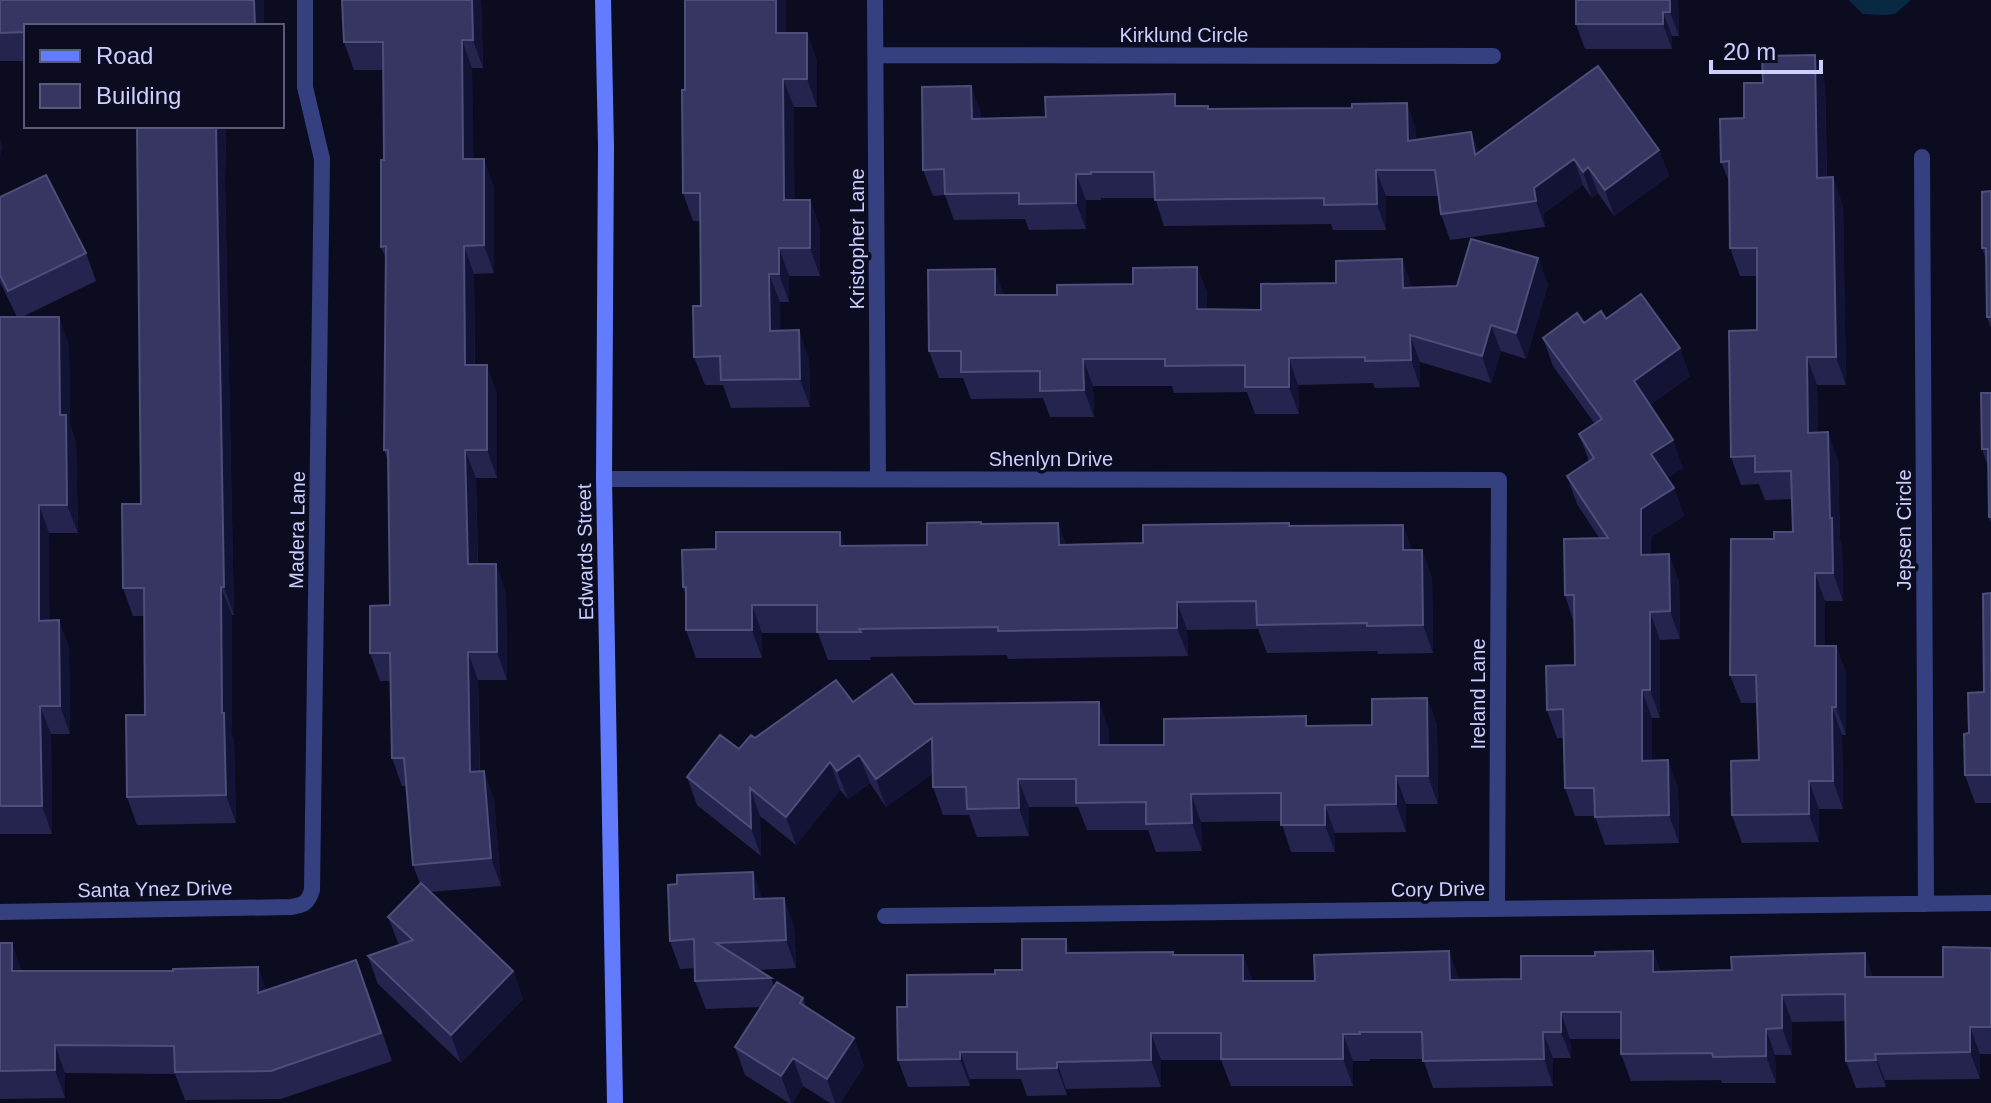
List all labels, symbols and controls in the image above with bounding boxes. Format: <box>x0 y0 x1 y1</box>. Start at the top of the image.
legend <box>24 24 284 128</box>
street label: Kirklund Circle <box>1120 24 1248 46</box>
scale bar <box>1711 24 1821 74</box>
text: 20 m <box>1723 38 1776 65</box>
text: Road <box>96 42 153 69</box>
text: Building <box>96 82 181 109</box>
street label: Kristopher Lane <box>846 168 868 310</box>
street label: Shenlyn Drive <box>989 448 1113 470</box>
street label: Jepsen Circle <box>1893 469 1915 591</box>
street label: Madera Lane <box>285 471 309 589</box>
street label: Edwards Street <box>573 483 597 621</box>
street label: Ireland Lane <box>1467 638 1489 750</box>
street label: Santa Ynez Drive <box>77 877 233 901</box>
street label: Cory Drive <box>1391 877 1485 901</box>

